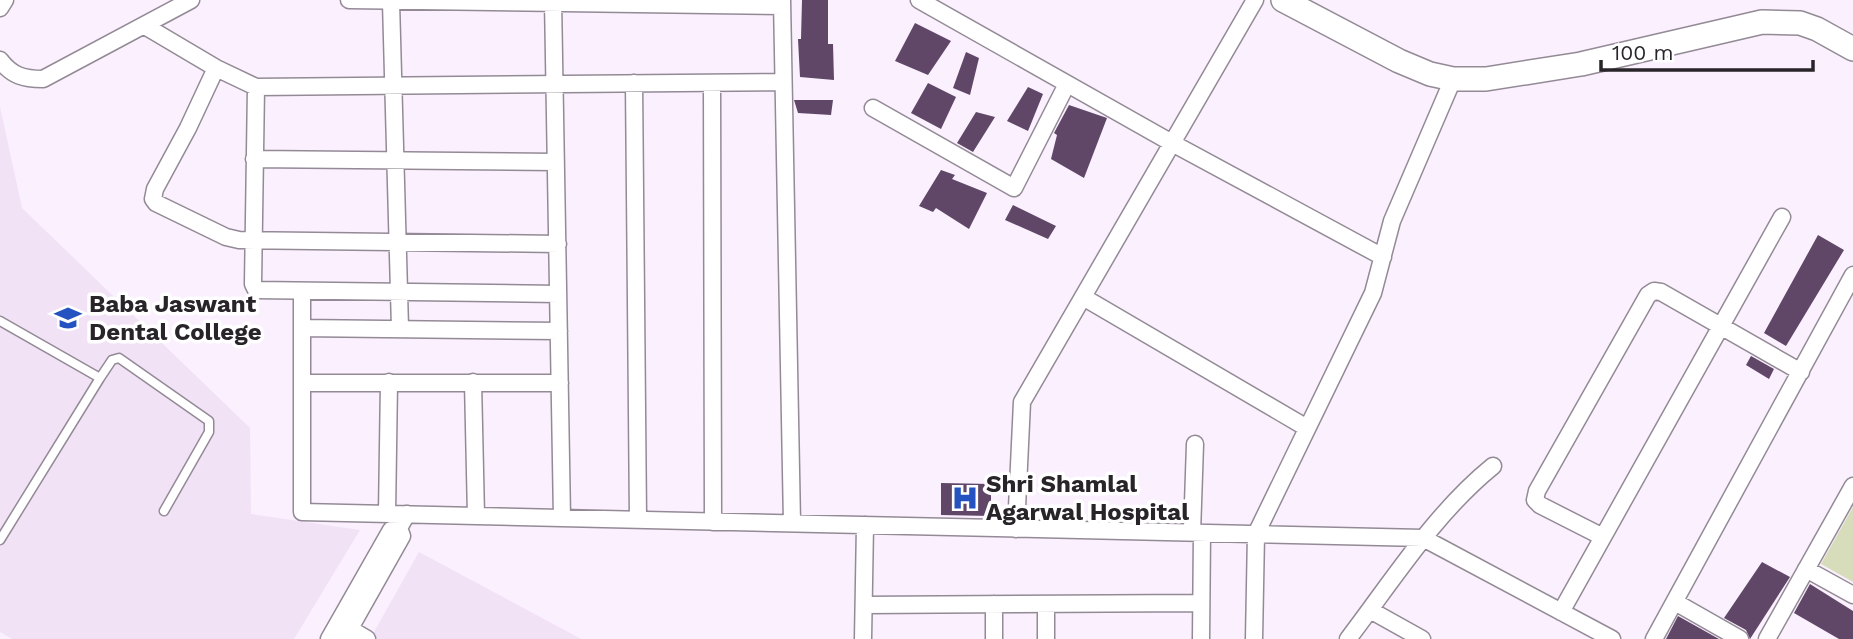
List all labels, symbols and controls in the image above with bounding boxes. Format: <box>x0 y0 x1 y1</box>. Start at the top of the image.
scale bar <box>1601 28 1813 72</box>
text: 100 m <box>1612 40 1674 65</box>
place label: Baba Jaswant Dental College <box>89 290 262 346</box>
school or university icon: Baba Jaswant Dental College <box>53 303 83 333</box>
place label: Shri Shamlal Agarwal Hospital <box>986 470 1189 526</box>
hospital icon: Shri Shamlal Agarwal Hospital <box>950 483 980 513</box>

